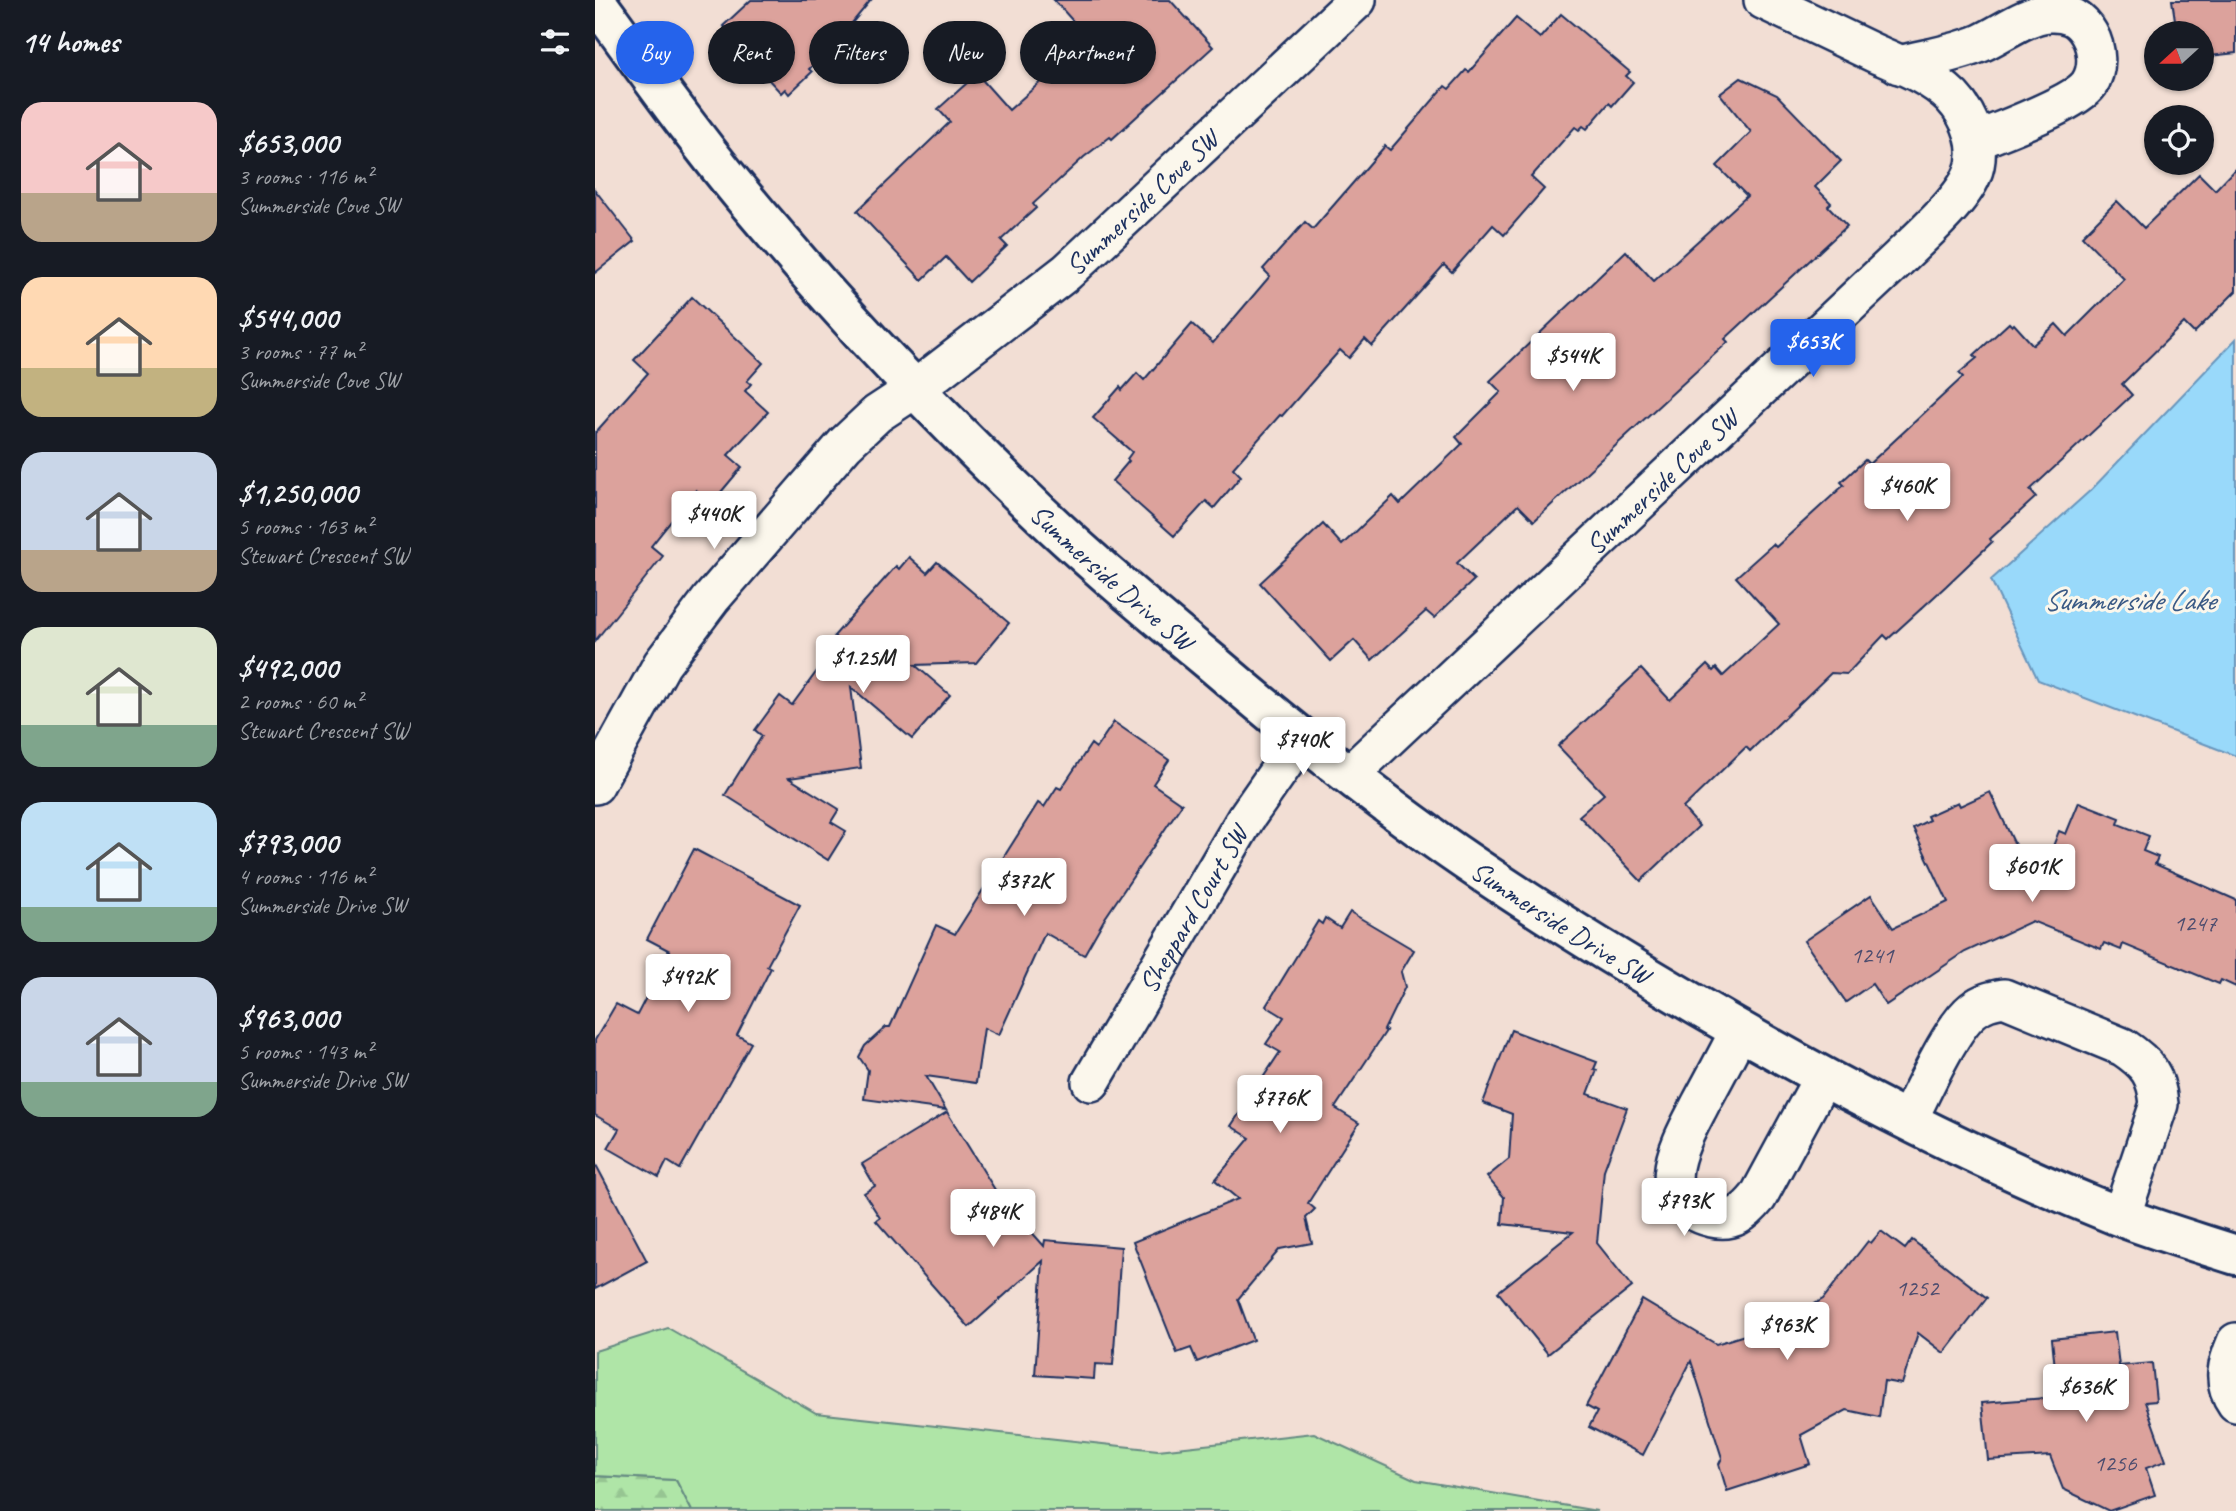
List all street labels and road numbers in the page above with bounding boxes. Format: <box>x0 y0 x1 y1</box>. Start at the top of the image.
street label: Summerside Cove SW <box>1058 120 1228 283</box>
street label: Summerside Cove SW <box>1578 399 1748 562</box>
street label: Summerside Drive SW <box>1023 497 1203 660</box>
street label: Sheppard Court SW <box>1130 816 1257 999</box>
street label: Summerside Drive SW <box>1464 853 1660 994</box>

